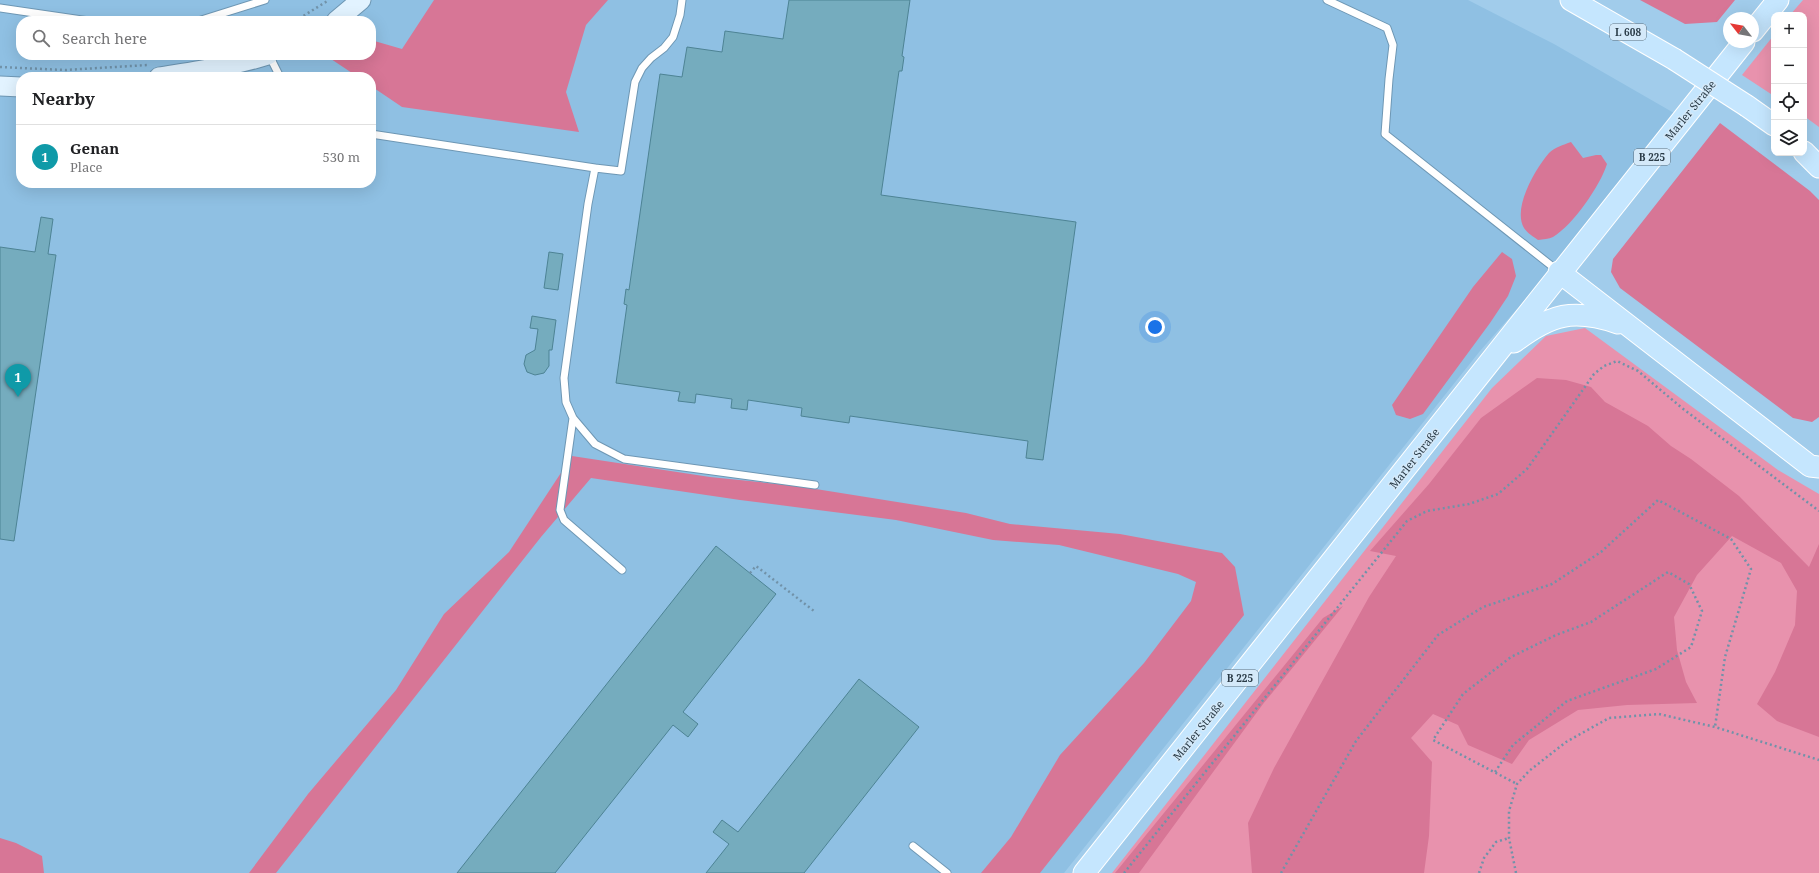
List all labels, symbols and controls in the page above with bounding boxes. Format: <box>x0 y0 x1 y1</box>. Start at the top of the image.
north arrow <box>1723 12 1759 48</box>
map controls <box>1771 12 1807 156</box>
button: + <box>1771 12 1807 48</box>
search box <box>16 16 376 60</box>
road number: L 608 <box>1610 24 1646 40</box>
icon: search <box>30 27 52 49</box>
text: Search here <box>62 28 147 48</box>
button: − <box>1771 48 1807 84</box>
street label: Marler Straße <box>1661 77 1719 143</box>
button: locate <box>1771 84 1807 120</box>
text: Nearby <box>32 87 95 110</box>
button: layers <box>1771 120 1807 156</box>
text: Genan <box>70 138 119 158</box>
text: 1 <box>41 148 49 166</box>
text: 530 m <box>323 148 360 166</box>
road number: B 225 <box>1634 149 1670 165</box>
text: Place <box>70 158 103 176</box>
your location <box>1145 317 1165 337</box>
pin: 1 <box>5 364 31 397</box>
street label: Marler Straße <box>1386 425 1442 491</box>
road number: B 225 <box>1222 670 1258 686</box>
street label: Marler Straße <box>1169 697 1227 763</box>

